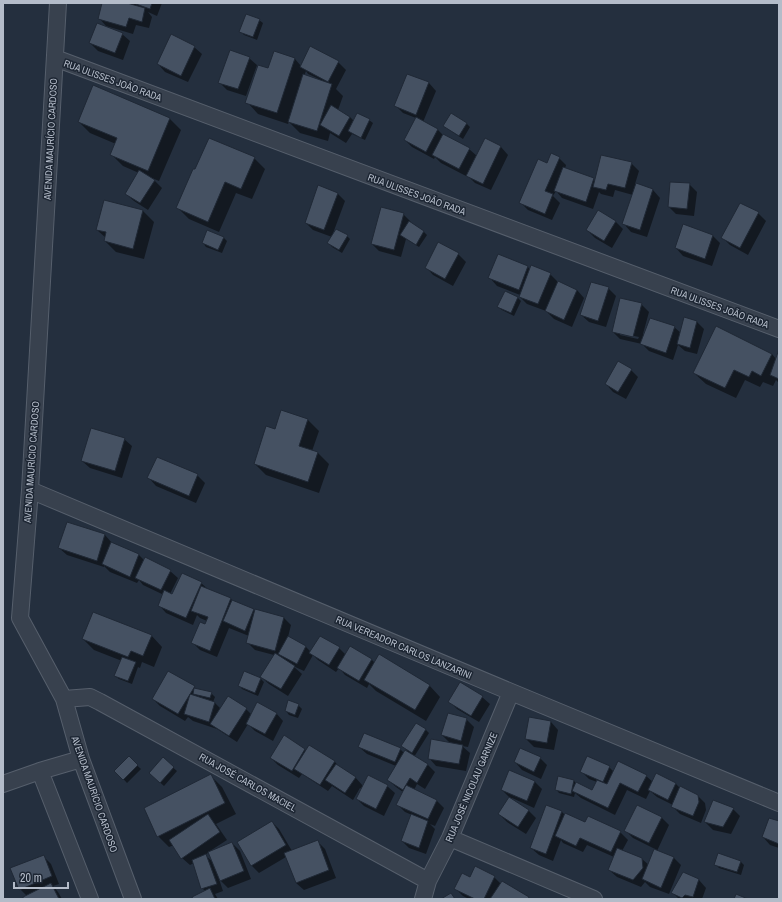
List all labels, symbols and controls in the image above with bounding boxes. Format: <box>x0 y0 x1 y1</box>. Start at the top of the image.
street label: RUA ULISSES JOÃO RADA <box>62 57 164 104</box>
street label: AVENIDA MAURÍCIO CARDOSO <box>41 78 60 201</box>
street label: RUA ULISSES JOÃO RADA <box>366 171 468 218</box>
street label: RUA ULISSES JOÃO RADA <box>669 284 771 331</box>
street label: AVENIDA MAURÍCIO CARDOSO <box>21 401 42 524</box>
street label: RUA VEREADOR CARLOS LANZARINI <box>334 613 474 682</box>
street label: RUA JOSÉ NICOLAU GARNIZE <box>442 730 501 844</box>
street label: AVENIDA MAURÍCIO CARDOSO <box>68 733 121 854</box>
street label: RUA JOSÉ CARLOS MACIEL <box>197 750 299 815</box>
scale bar <box>14 864 68 890</box>
text: 20 m <box>20 870 42 886</box>

